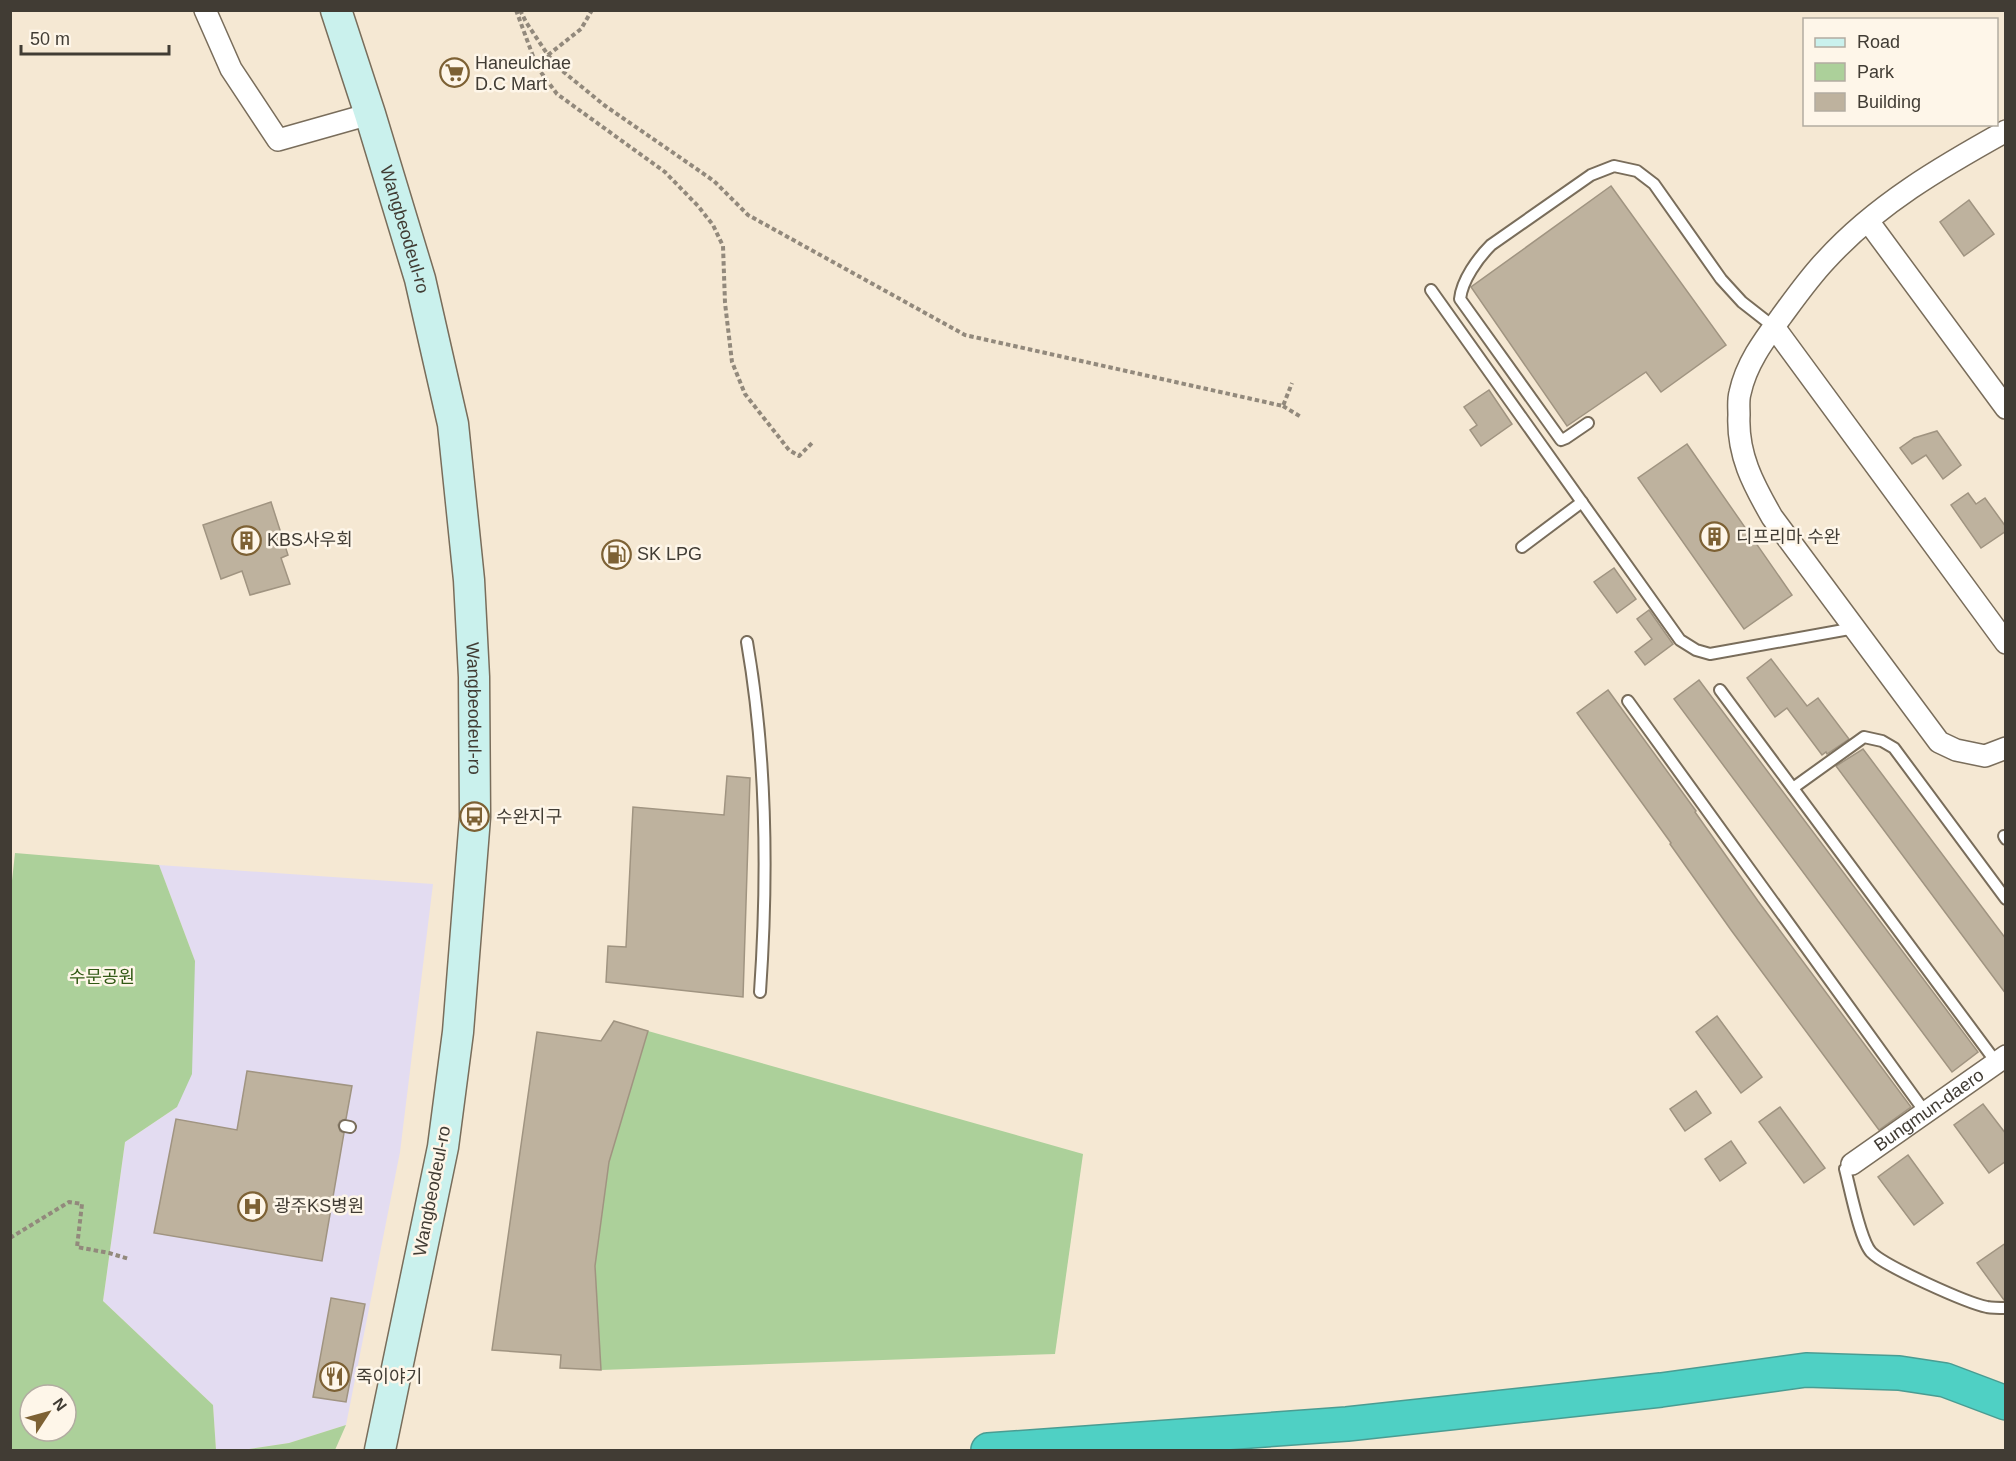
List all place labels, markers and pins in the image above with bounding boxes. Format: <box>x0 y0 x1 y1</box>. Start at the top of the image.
place label: Haneulchae D.C Mart <box>475 53 571 94</box>
supermarket icon: Haneulchae D.C Mart <box>438 57 470 89</box>
building icon: 디프리마 수완 <box>1699 521 1731 553</box>
building icon: KBS사우회 <box>230 524 262 556</box>
place label: 디프리마 수완 <box>1736 527 1840 547</box>
place label: KBS사우회 <box>267 530 353 550</box>
fuel station icon: SK LPG <box>600 538 632 570</box>
place label: SK LPG <box>637 544 702 564</box>
bus stop icon: 수완지구 <box>459 801 491 833</box>
place label: 수완지구 <box>496 807 562 827</box>
hospital icon: 광주KS병원 <box>237 1190 269 1222</box>
place label: 광주KS병원 <box>274 1196 364 1216</box>
restaurant icon: 죽이야기 <box>319 1361 351 1393</box>
place label: 죽이야기 <box>356 1367 422 1387</box>

